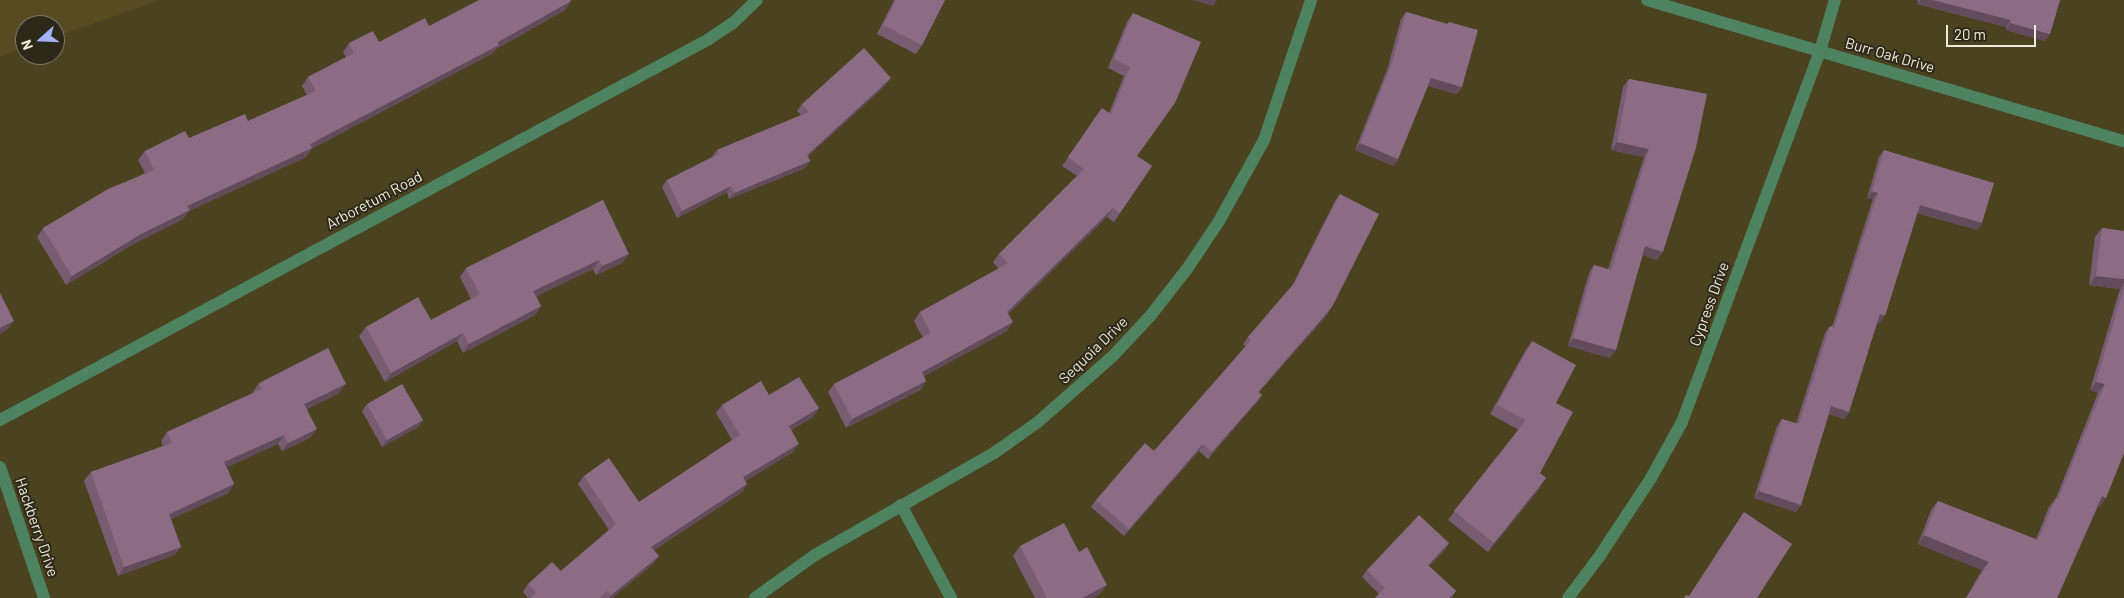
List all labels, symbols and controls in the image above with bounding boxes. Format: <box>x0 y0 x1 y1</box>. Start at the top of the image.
north arrow <box>15 15 65 65</box>
scale bar <box>1949 15 2039 47</box>
text: 20 m <box>1954 25 1986 43</box>
street label: Burr Oak Drive <box>1843 34 1937 76</box>
text: N <box>17 38 36 52</box>
street label: Arboretum Road <box>323 167 425 233</box>
street label: Cypress Drive <box>1685 259 1733 349</box>
street label: Sequoia Drive <box>1055 313 1131 387</box>
street label: Hackberry Drive <box>12 475 62 579</box>

